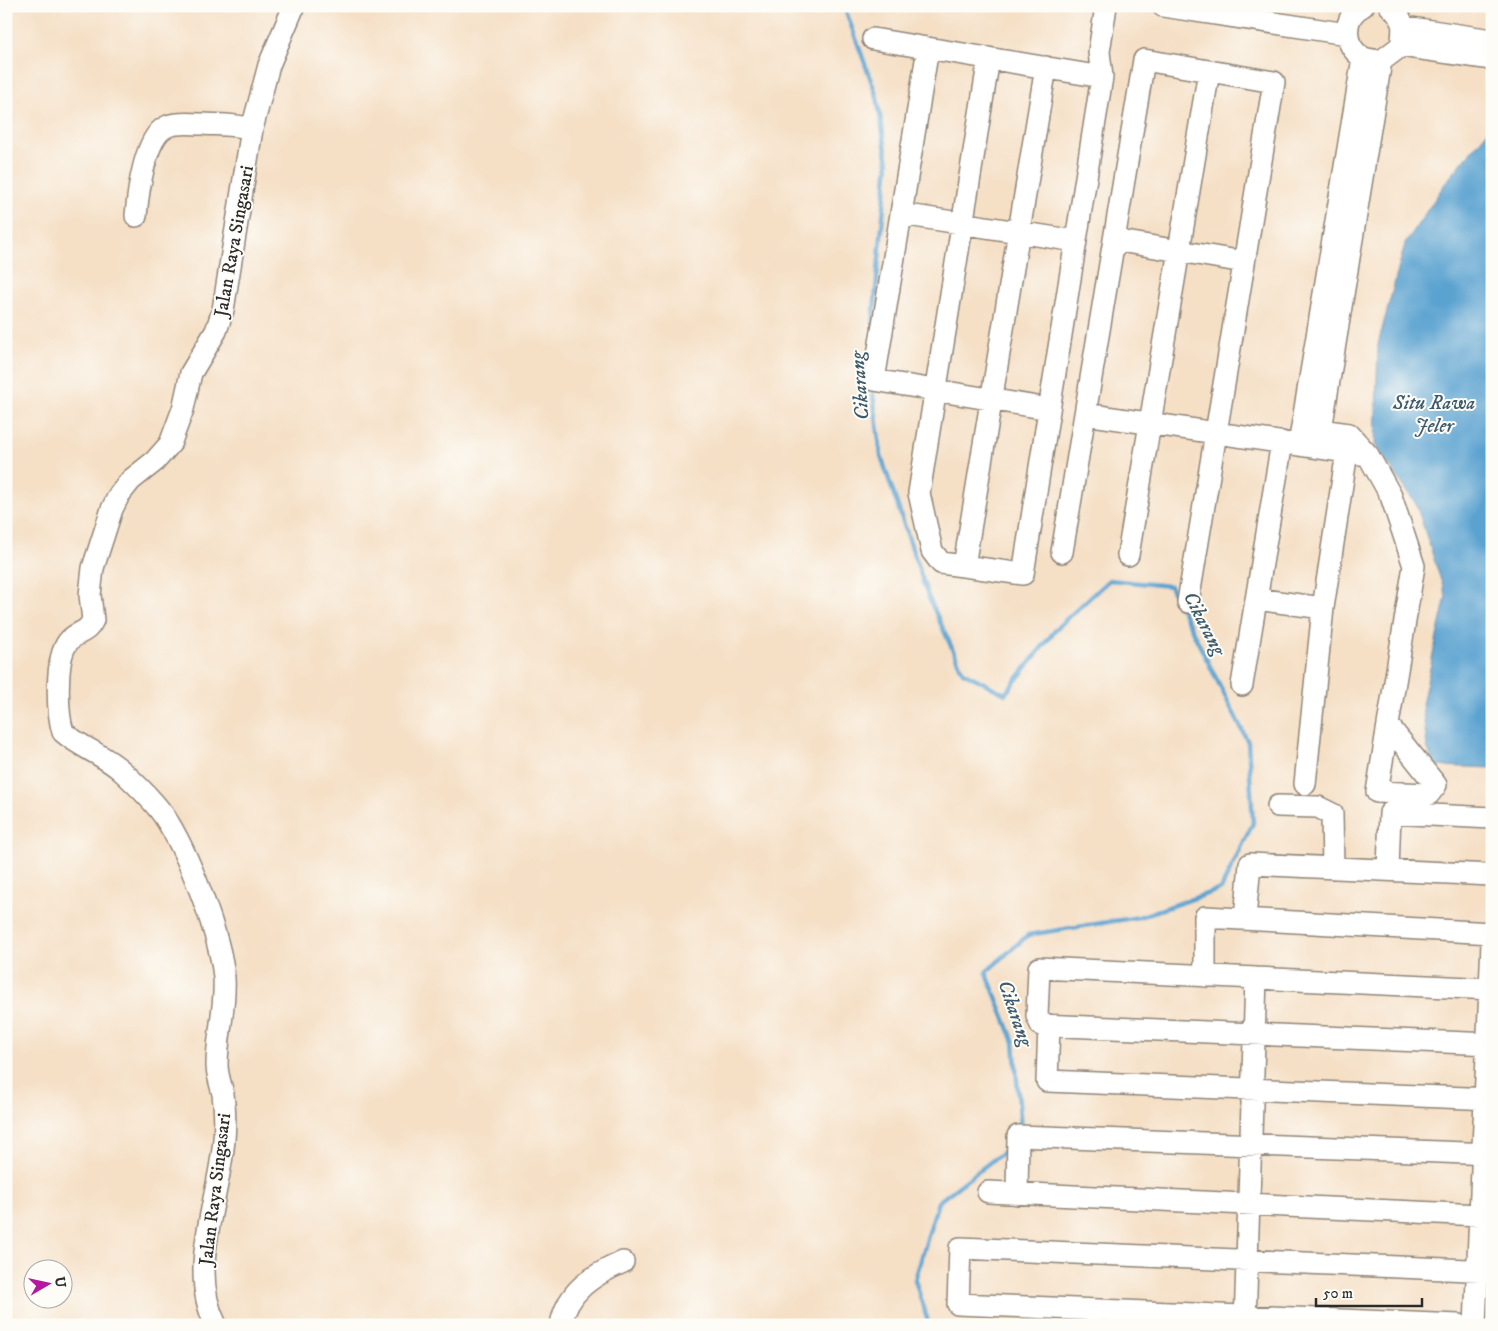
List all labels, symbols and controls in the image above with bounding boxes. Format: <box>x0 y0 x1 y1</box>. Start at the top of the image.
street label: Jalan Raya Singasari <box>209 164 259 321</box>
water label: Cikarang <box>845 349 875 421</box>
water label: Situ Rawa Jeler <box>1392 391 1475 439</box>
water label: Cikarang <box>1177 587 1231 662</box>
water label: Cikarang <box>992 977 1038 1052</box>
street label: Jalan Raya Singasari <box>194 1112 236 1269</box>
north arrow <box>22 1258 72 1308</box>
text: U <box>50 1275 70 1289</box>
scale bar <box>1316 1276 1422 1308</box>
text: 50 m <box>1323 1284 1353 1303</box>

